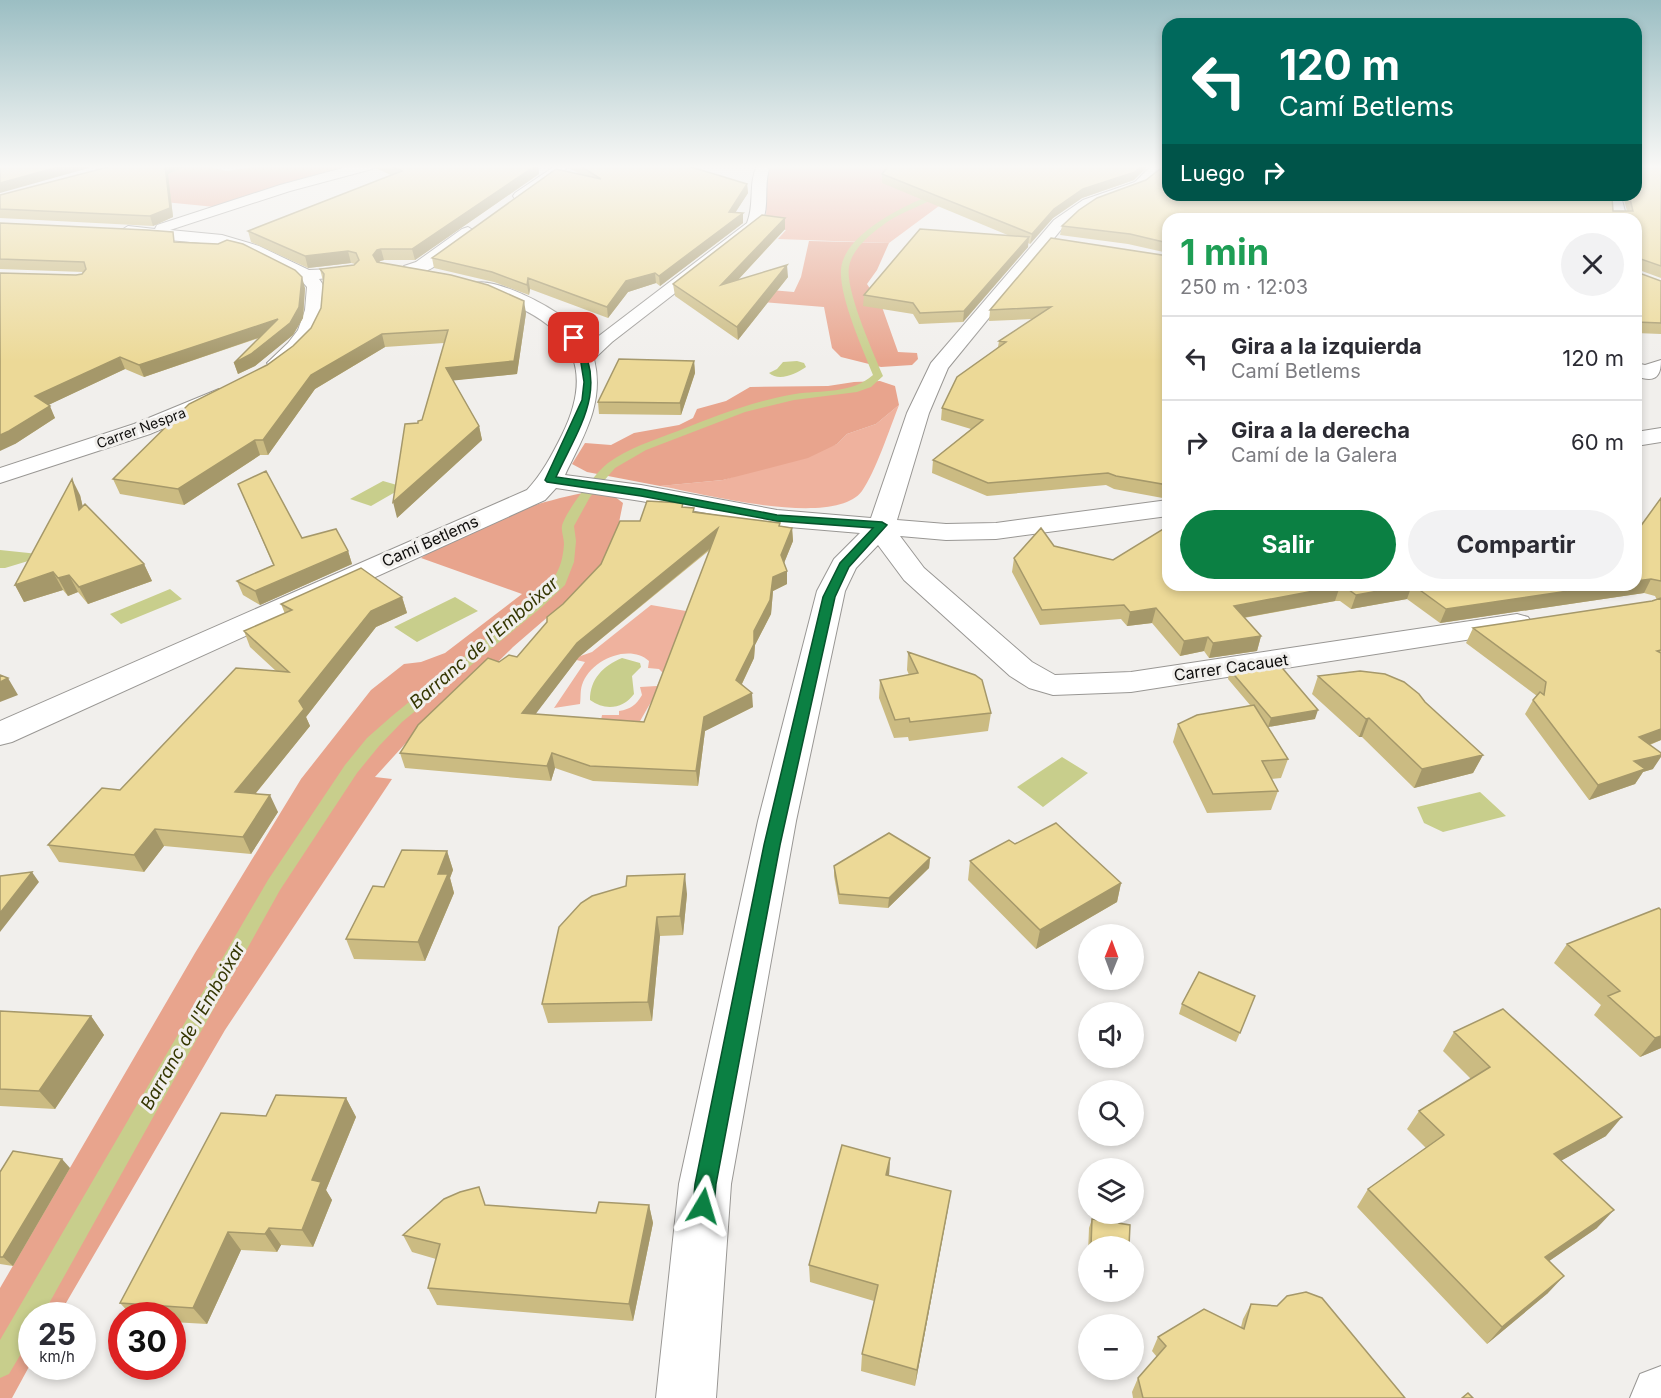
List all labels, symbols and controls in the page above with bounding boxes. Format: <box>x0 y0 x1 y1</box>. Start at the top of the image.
text: 120 m <box>1279 39 1400 90</box>
icon: left <box>1180 42 1258 120</box>
text: Camí Betlems <box>1279 90 1454 123</box>
icon: right <box>1257 156 1290 189</box>
text: Luego <box>1180 160 1245 186</box>
text: 1 min <box>1180 230 1269 274</box>
button: close <box>1561 233 1624 296</box>
text: 250 m · 12:03 <box>1180 275 1308 299</box>
pin <box>548 312 599 363</box>
icon: arrive <box>557 321 590 354</box>
text: Gira a la izquierda <box>1231 333 1422 359</box>
icon: left <box>1180 342 1213 375</box>
text: 120 m <box>1562 345 1624 371</box>
text: Camí Betlems <box>1231 359 1361 383</box>
street label: Carrer Nespra <box>94 404 188 452</box>
text: Gira a la derecha <box>1231 417 1410 443</box>
icon: right <box>1180 426 1213 459</box>
text: 60 m <box>1571 429 1624 455</box>
text: Camí de la Galera <box>1231 443 1397 467</box>
button: Salir <box>1180 510 1396 579</box>
button: Compartir <box>1408 510 1624 579</box>
street label: Camí Betlems <box>379 511 481 571</box>
water label: Barranc de l'Emboixar <box>405 572 563 713</box>
street label: Carrer Cacauet <box>1172 649 1290 685</box>
north arrow <box>1078 924 1144 990</box>
map controls <box>1078 924 1144 1380</box>
water label: Barranc de l'Emboixar <box>136 937 250 1113</box>
button: sound <box>1078 1002 1144 1068</box>
button: search <box>1078 1080 1144 1146</box>
button: layers <box>1078 1158 1144 1224</box>
position arrow <box>671 1174 735 1238</box>
button: + <box>1078 1236 1144 1302</box>
speed limit sign: 30 <box>108 1302 186 1380</box>
button: − <box>1078 1314 1144 1380</box>
text: 25 <box>38 1316 76 1352</box>
text: km/h <box>39 1347 75 1366</box>

